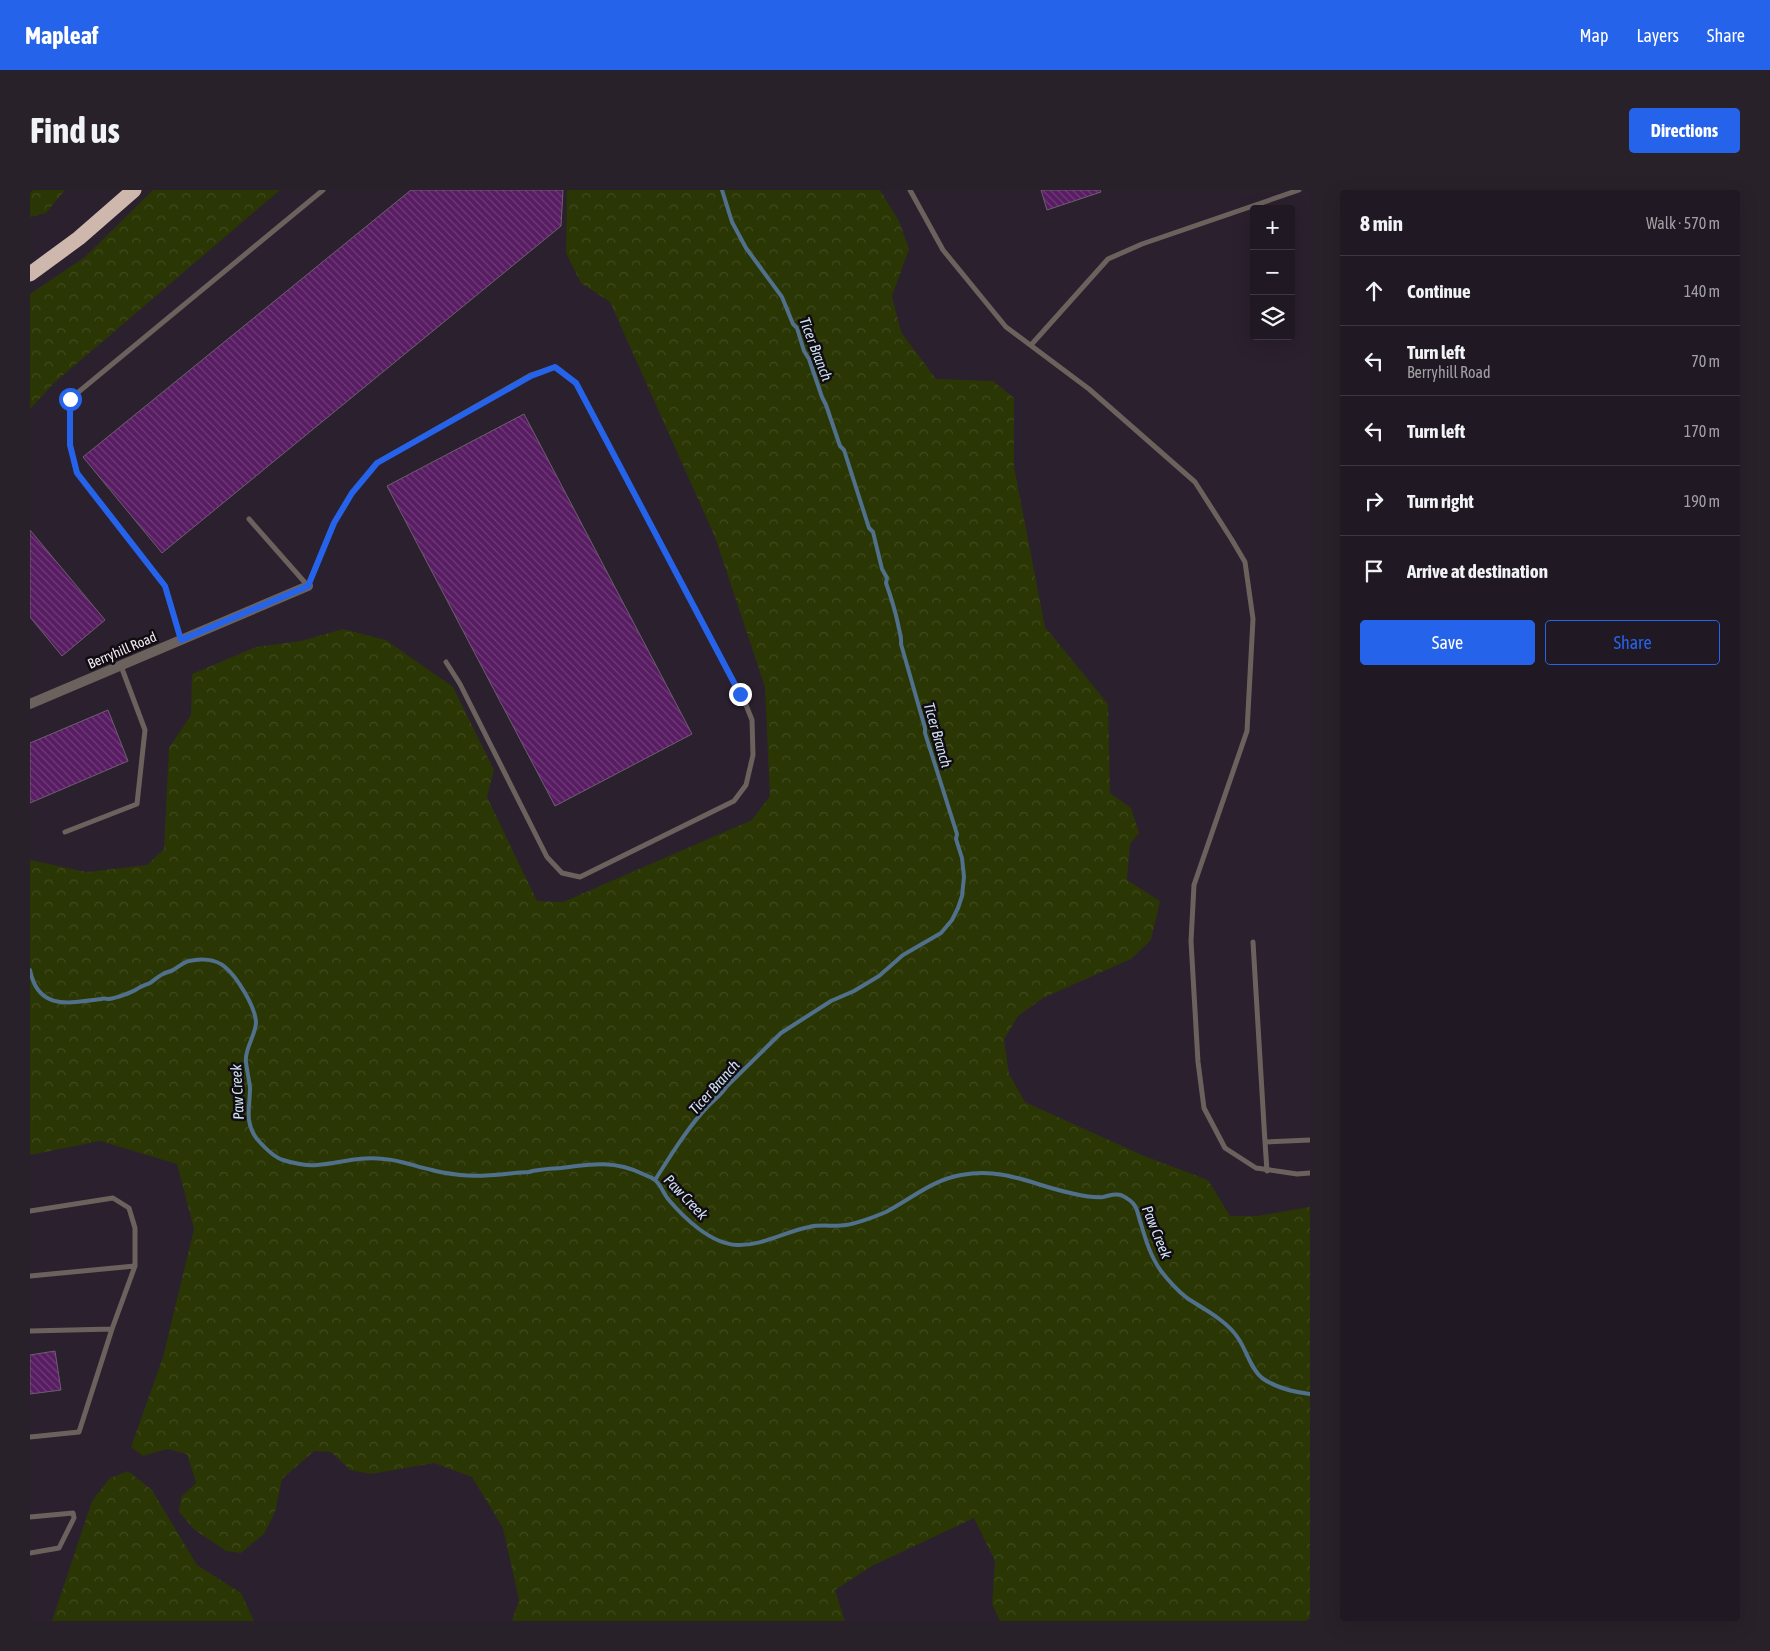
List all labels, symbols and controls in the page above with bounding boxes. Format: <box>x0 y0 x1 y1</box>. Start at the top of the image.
text: Mapleaf <box>25 22 98 49</box>
text: Map <box>1579 25 1608 46</box>
text: Layers <box>1636 25 1679 46</box>
text: Share <box>1707 25 1745 46</box>
button: Directions <box>1629 108 1740 153</box>
text: Find us <box>30 110 120 150</box>
map controls <box>1250 205 1295 340</box>
button: + <box>1250 205 1295 250</box>
text: 8 min <box>1360 211 1403 235</box>
text: Walk · 570 m <box>1646 214 1720 232</box>
button: − <box>1250 250 1295 295</box>
icon: ahead <box>1360 277 1388 305</box>
text: Continue <box>1407 280 1471 302</box>
text: 140 m <box>1684 282 1720 300</box>
button: layers <box>1250 295 1295 340</box>
water label: Ticer Branch <box>796 315 836 383</box>
text: Turn left <box>1407 341 1465 363</box>
icon: left <box>1360 347 1388 375</box>
text: 70 m <box>1691 352 1720 370</box>
text: Berryhill Road <box>1407 363 1491 381</box>
route start <box>59 388 82 411</box>
icon: left <box>1360 417 1388 445</box>
text: Turn left <box>1407 420 1465 442</box>
text: 170 m <box>1684 422 1720 440</box>
icon: right <box>1360 487 1388 515</box>
text: Turn right <box>1407 490 1474 512</box>
text: 190 m <box>1684 492 1720 510</box>
icon: arrive <box>1360 557 1388 585</box>
text: Arrive at destination <box>1407 560 1548 582</box>
button: Save <box>1360 620 1535 665</box>
button: Share <box>1545 620 1720 665</box>
street label: Berryhill Road <box>85 628 159 672</box>
route end <box>729 683 752 706</box>
water label: Ticer Branch <box>921 701 955 769</box>
water label: Ticer Branch <box>685 1057 743 1117</box>
water label: Paw Creek <box>227 1063 247 1120</box>
water label: Paw Creek <box>660 1171 712 1223</box>
water label: Paw Creek <box>1139 1203 1175 1261</box>

